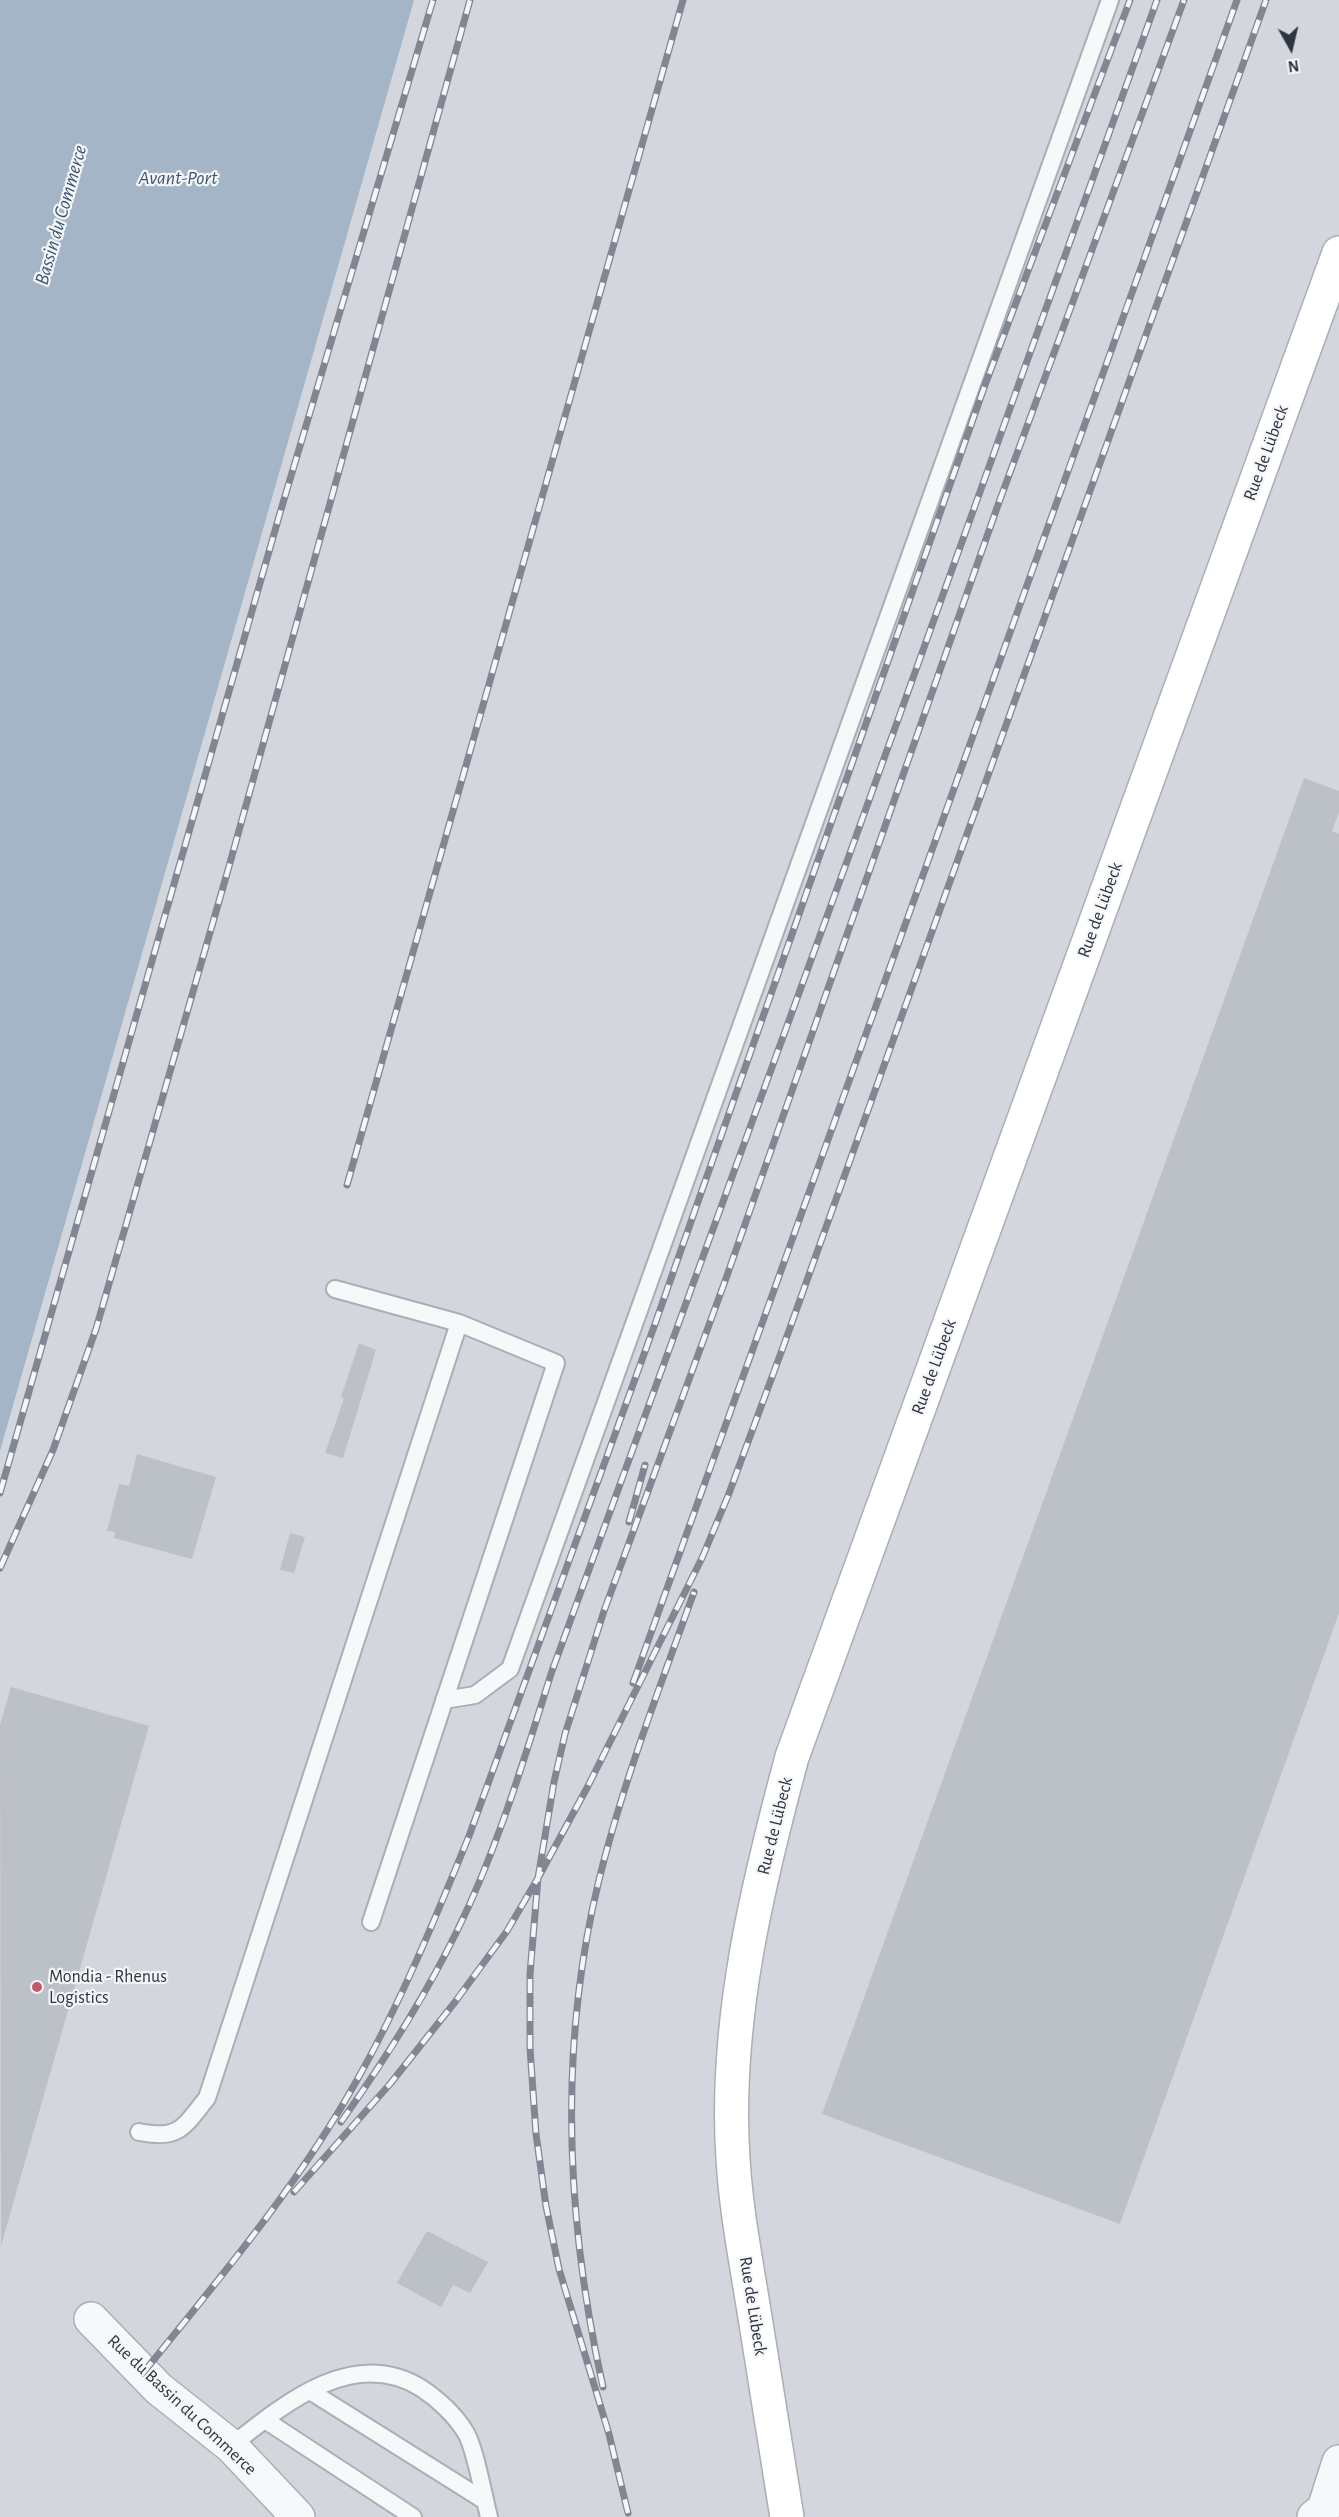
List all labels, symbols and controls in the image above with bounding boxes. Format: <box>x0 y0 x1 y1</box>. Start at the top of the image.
north arrow <box>1261 18 1321 78</box>
text: N <box>1287 57 1300 75</box>
water label: Bassin du Commerce <box>30 142 92 288</box>
water label: Avant-Port <box>138 166 218 190</box>
street label: Rue de Lübeck <box>1239 402 1293 504</box>
street label: Rue de Lübeck <box>1073 859 1127 961</box>
street label: Rue de Lübeck <box>907 1316 961 1418</box>
street label: Rue de Lübeck <box>752 1775 798 1877</box>
place label: Mondia - Rhenus Logistics <box>49 1966 167 2008</box>
marker: Mondia - Rhenus Logistics <box>30 1980 44 1994</box>
street label: Rue de Lübeck <box>735 2255 771 2357</box>
street label: Rue du Bassin du Commerce <box>103 2330 261 2480</box>

